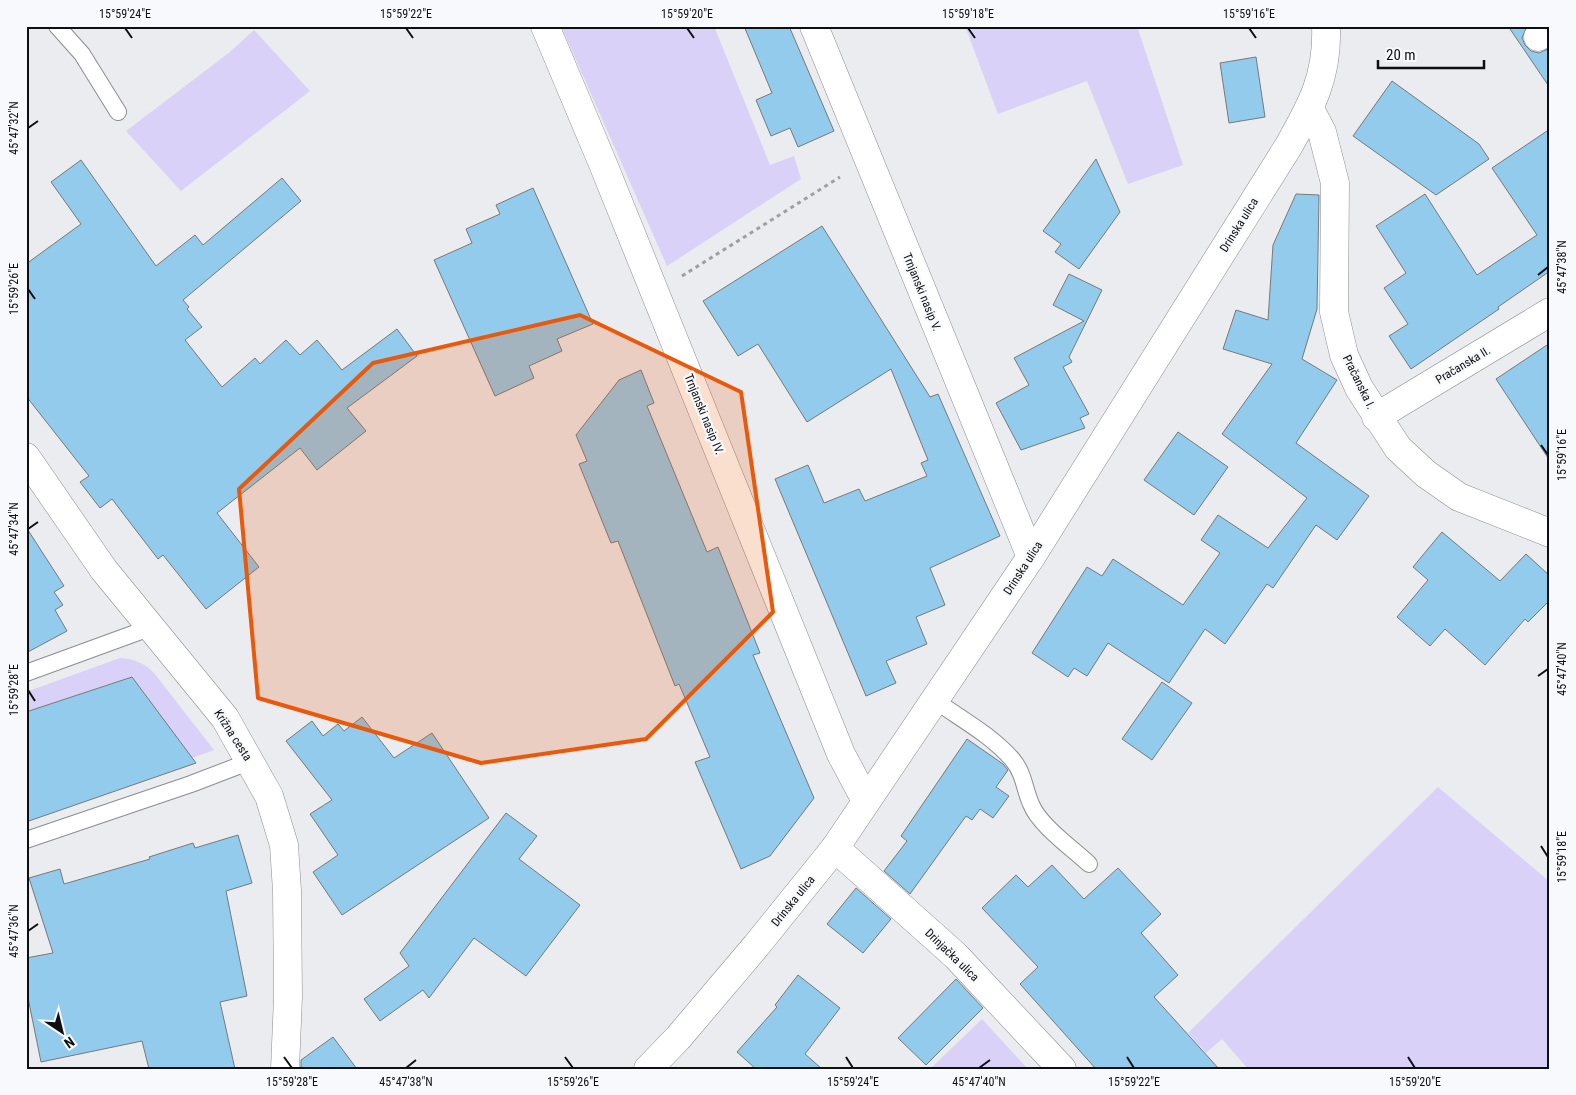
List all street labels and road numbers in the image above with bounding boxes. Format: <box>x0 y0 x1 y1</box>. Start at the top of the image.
street label: Drinska ulica <box>1217 195 1261 255</box>
street label: Trnjanski nasip V. <box>900 251 944 333</box>
street label: Pračanska II. <box>1433 343 1493 387</box>
street label: Pračanska I. <box>1340 353 1378 411</box>
street label: Trnjanski nasip IV. <box>681 372 727 456</box>
street label: Drinska ulica <box>1001 538 1046 597</box>
street label: Križna cesta <box>211 707 255 764</box>
street label: Drinska ulica <box>768 873 818 929</box>
street label: Drinjačka ulica <box>922 926 982 984</box>

